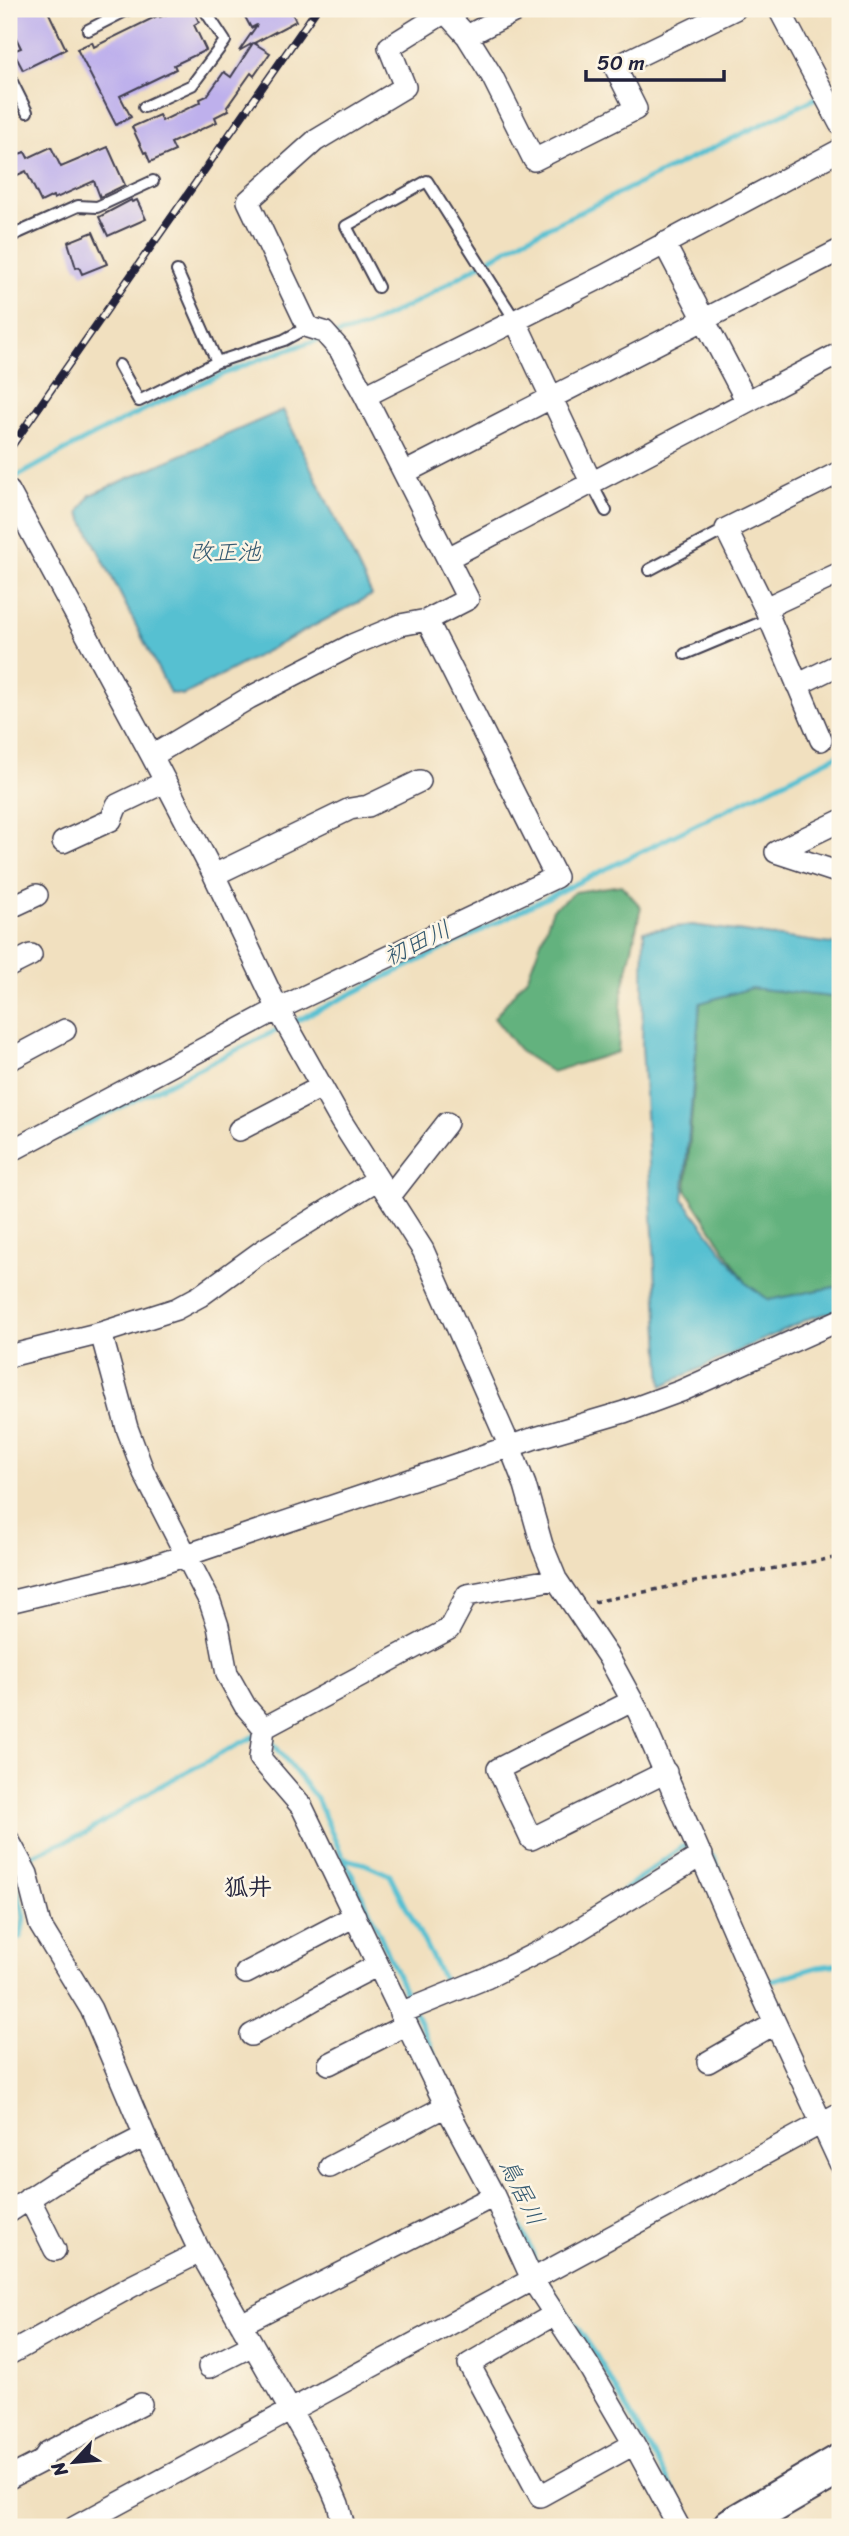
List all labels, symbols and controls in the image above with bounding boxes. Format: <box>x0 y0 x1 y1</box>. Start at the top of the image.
scale bar <box>586 38 725 82</box>
text: 50 m <box>597 44 645 82</box>
water label: 改正池 <box>189 531 262 573</box>
water label: 初田川 <box>375 908 459 978</box>
district label: 狐井 <box>224 1866 272 1908</box>
water label: 鳥居川 <box>487 2150 557 2234</box>
north arrow <box>38 2428 108 2498</box>
text: N <box>41 2455 77 2483</box>

